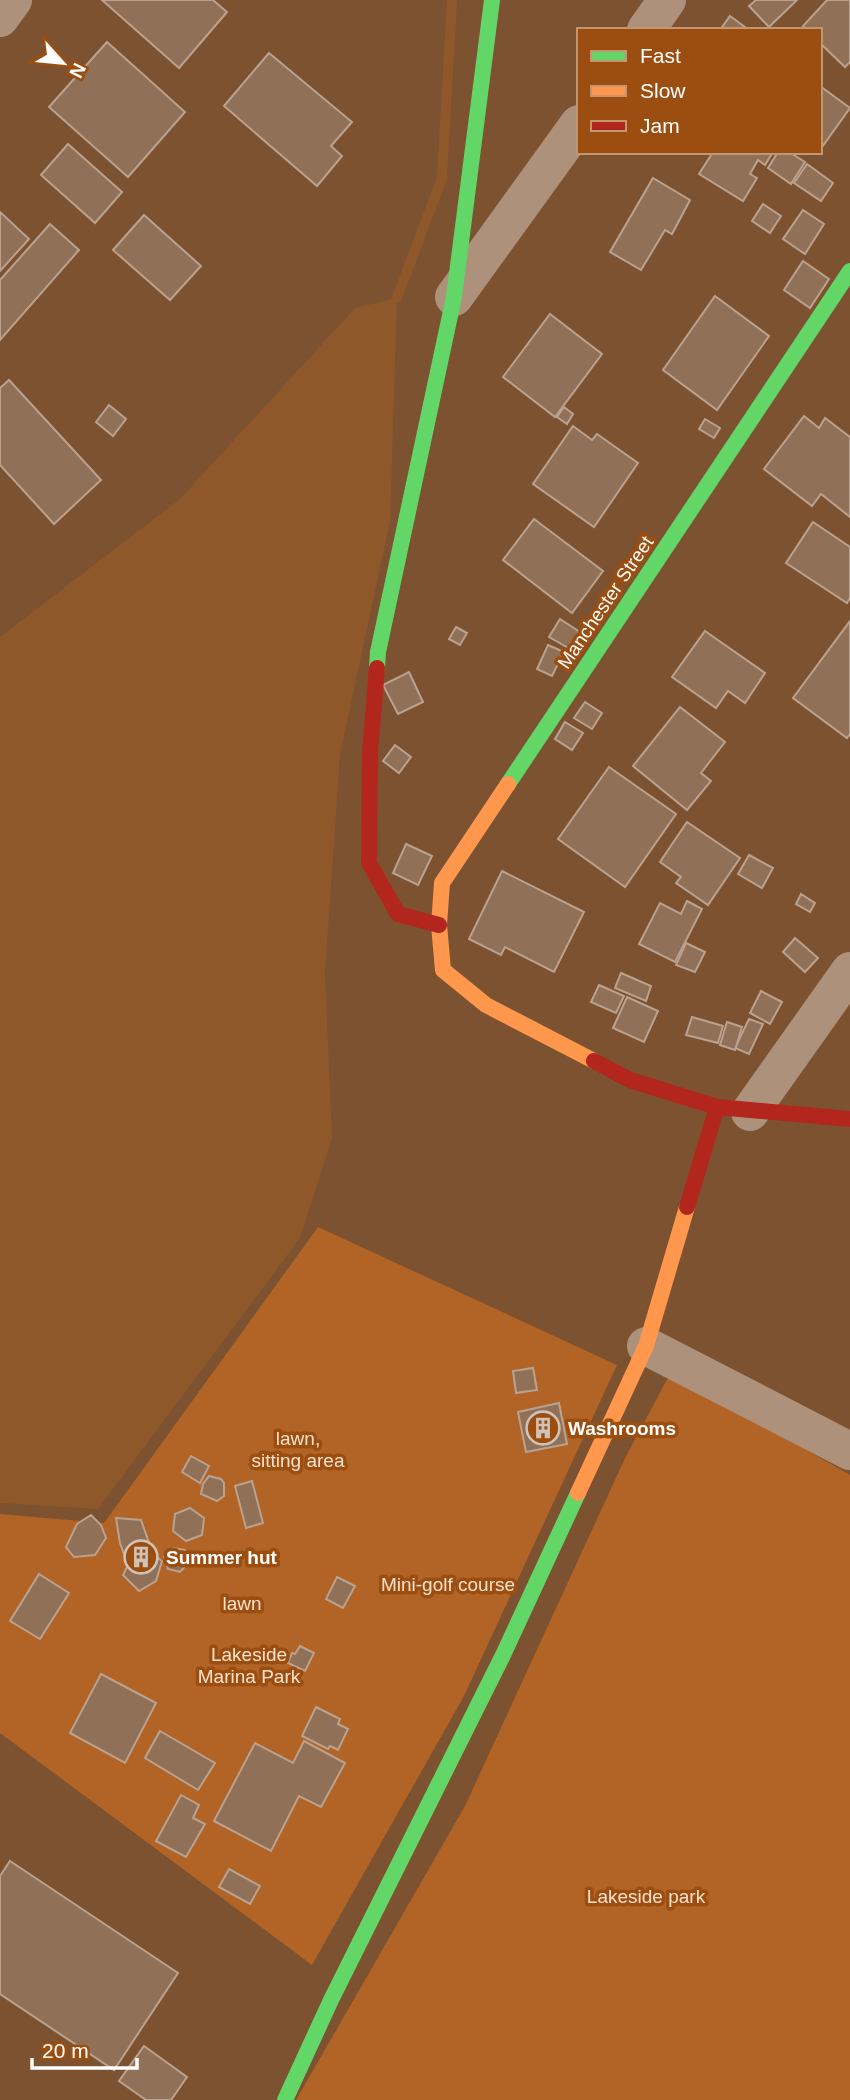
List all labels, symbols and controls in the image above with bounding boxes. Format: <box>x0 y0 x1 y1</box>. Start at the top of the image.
north arrow <box>28 28 98 98</box>
legend <box>577 28 822 154</box>
text: Fast <box>640 44 681 67</box>
text: N <box>65 60 90 81</box>
text: Slow <box>640 79 686 102</box>
text: Jam <box>640 114 680 137</box>
street label: Manchester Street <box>553 531 658 673</box>
building icon: Washrooms <box>524 1409 562 1447</box>
place label: Washrooms <box>568 1418 676 1439</box>
park label: lawn, sitting area <box>252 1428 345 1471</box>
building icon: Summer hut <box>122 1538 160 1576</box>
place label: Summer hut <box>166 1547 278 1568</box>
park label: Mini-golf course <box>381 1574 515 1595</box>
park label: lawn <box>222 1593 262 1614</box>
park label: Lakeside Marina Park <box>198 1644 301 1687</box>
park label: Lakeside park <box>587 1886 706 1907</box>
scale bar <box>32 2026 136 2070</box>
text: 20 m <box>42 2039 89 2062</box>

